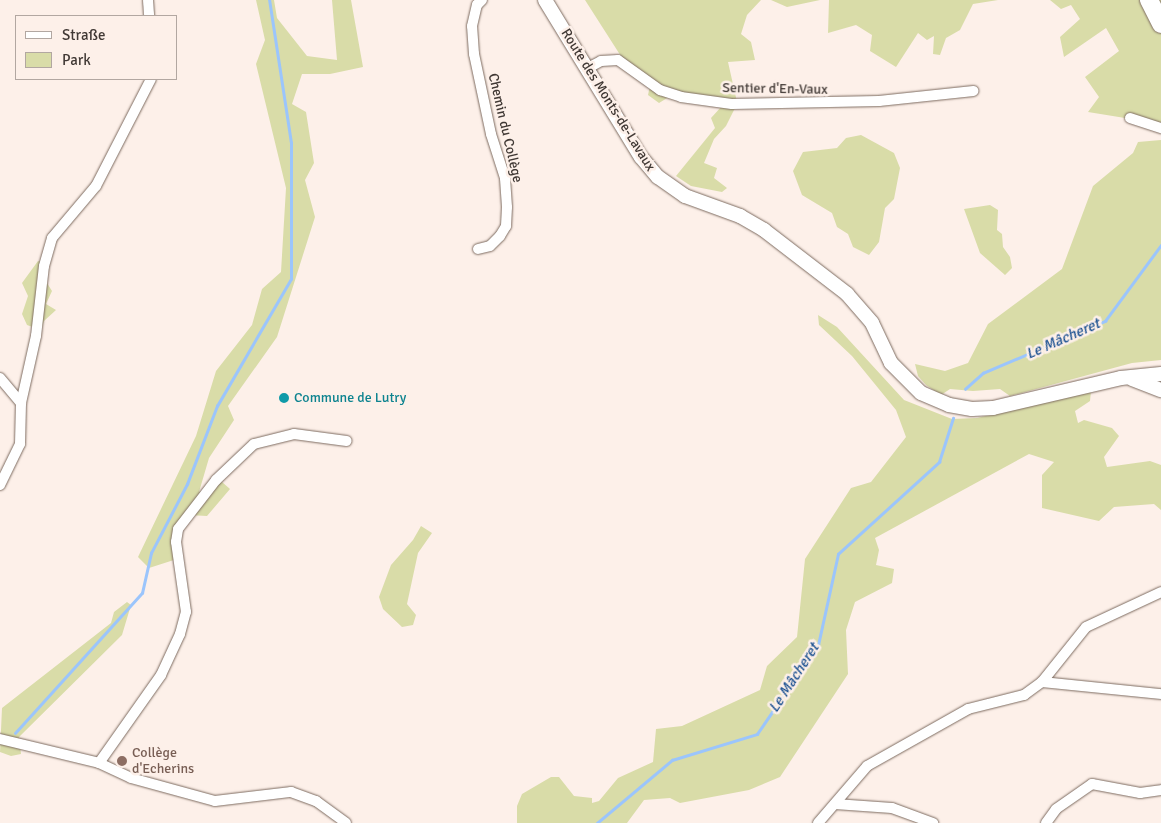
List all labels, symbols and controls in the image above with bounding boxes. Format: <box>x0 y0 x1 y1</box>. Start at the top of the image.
legend <box>15 15 178 80</box>
text: Straße <box>62 26 106 44</box>
street label: Route des Monts-de-Lavaux <box>557 26 659 174</box>
text: Park <box>62 51 91 69</box>
street label: Chemin du Collège <box>484 72 526 184</box>
street label: Sentier d'En-Vaux <box>722 80 828 98</box>
water label: Le Mâcheret <box>1023 315 1103 363</box>
place label: Commune de Lutry <box>294 390 406 406</box>
marker: Commune de Lutry <box>278 392 290 404</box>
water label: Le Mâcheret <box>765 640 823 716</box>
place label: Collège d'Echerins <box>132 745 194 778</box>
marker: Collège d'Echerins <box>116 755 128 767</box>

